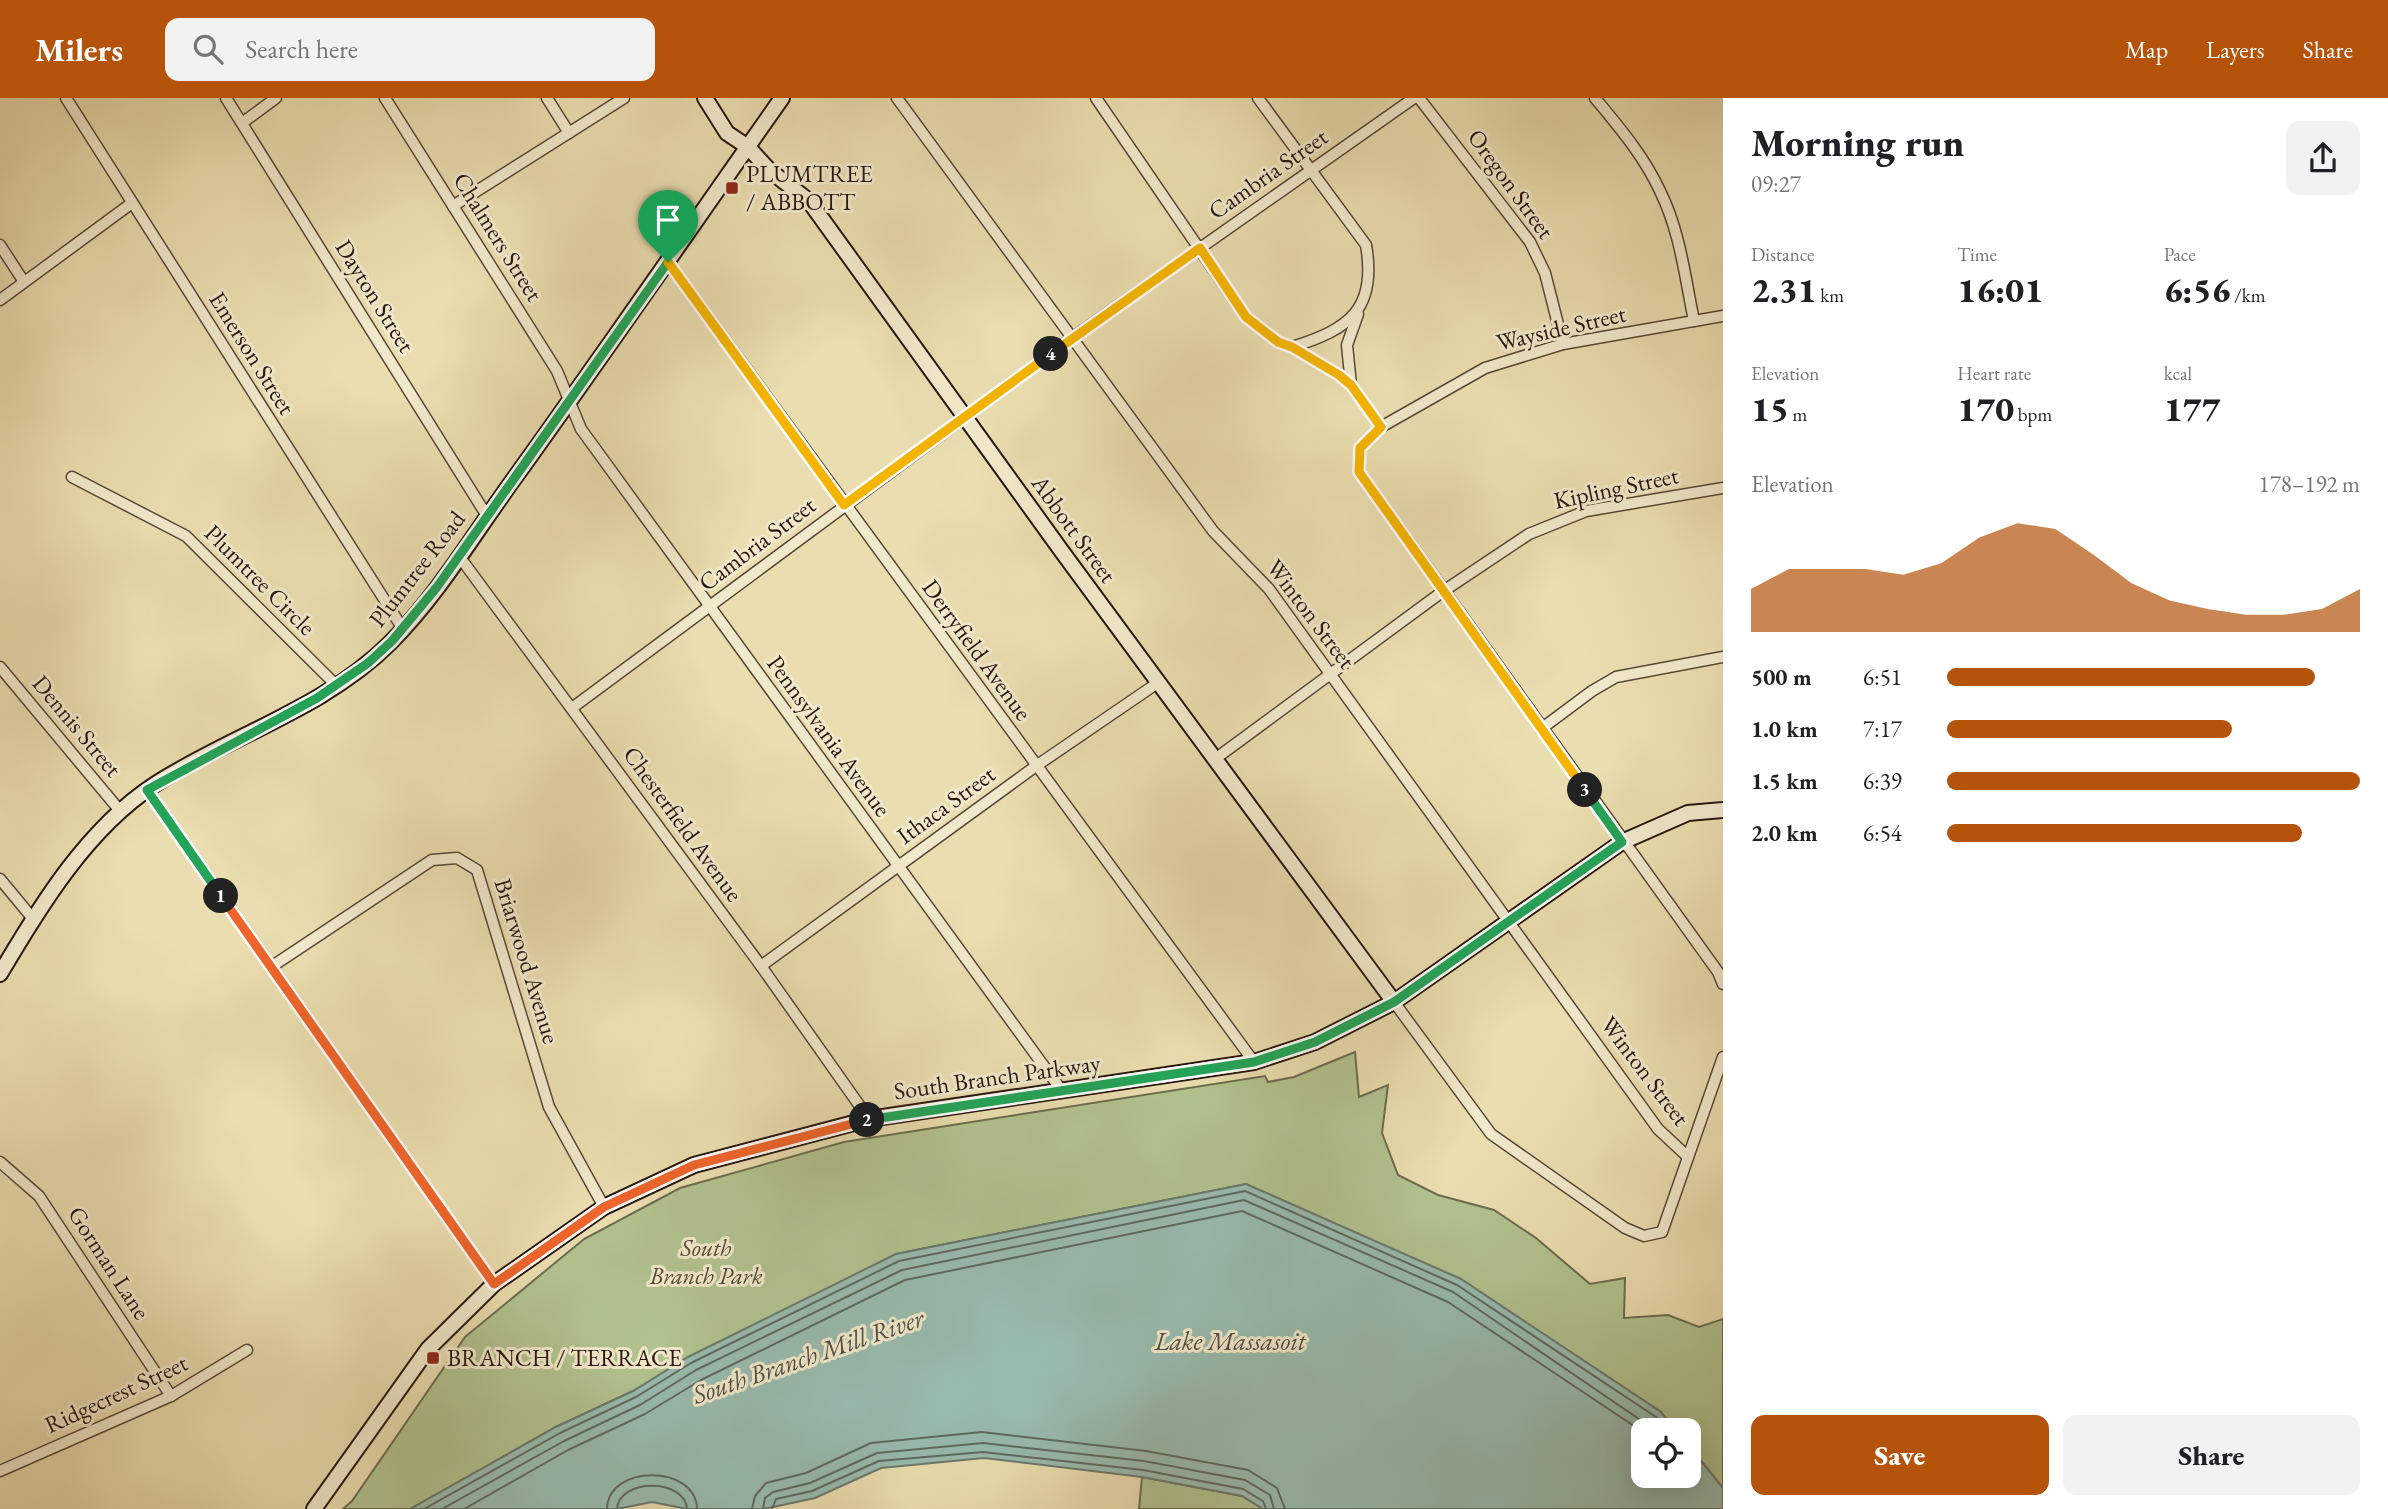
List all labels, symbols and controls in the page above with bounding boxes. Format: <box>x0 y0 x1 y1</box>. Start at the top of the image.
search box <box>165 18 655 81</box>
text: Milers <box>35 28 123 71</box>
icon: search <box>189 30 227 68</box>
text: Search here <box>245 32 358 66</box>
text: Map <box>2125 34 2168 65</box>
text: Layers <box>2206 34 2265 65</box>
text: Share <box>2303 34 2353 65</box>
text: Morning run <box>1751 118 1964 167</box>
street label: Cambria Street <box>1202 121 1334 226</box>
button: share <box>2286 121 2360 195</box>
street label: Oregon Street <box>1461 123 1562 245</box>
place label: PLUMTREE / ABBOTT <box>746 158 873 217</box>
street label: Chalmers Street <box>447 167 551 307</box>
text: 09:27 <box>1751 169 1801 199</box>
marker: PLUMTREE / ABBOTT <box>724 180 740 196</box>
pin <box>638 190 698 262</box>
icon: arrive <box>649 201 687 239</box>
street label: Dayton Street <box>328 233 423 358</box>
text: Distance <box>1751 242 1814 267</box>
text: Time <box>1957 242 1997 267</box>
text: Pace <box>2164 242 2196 267</box>
text: 2.31 <box>1751 267 1817 312</box>
text: 16:01 <box>1957 267 2043 312</box>
text: 6:56 <box>2164 267 2230 312</box>
text: km <box>1817 283 1844 308</box>
text: /km <box>2230 283 2266 308</box>
street label: Emerson Street <box>202 285 303 420</box>
street label: Wayside Street <box>1493 297 1629 357</box>
pin: 4 <box>1034 336 1068 372</box>
text: 4 <box>1045 341 1056 366</box>
text: Elevation <box>1751 361 1819 386</box>
text: Heart rate <box>1957 361 2031 386</box>
text: kcal <box>2164 361 2192 386</box>
text: 15 <box>1751 386 1789 431</box>
text: 170 <box>1957 386 2014 431</box>
text: 177 <box>2164 386 2220 431</box>
text: m <box>1789 402 1807 427</box>
text: bpm <box>2014 402 2052 427</box>
street label: Kipling Street <box>1551 459 1681 516</box>
street label: Abbott Street <box>1024 468 1124 589</box>
text: Elevation <box>1751 469 1834 499</box>
text: 178–192 m <box>2259 469 2360 499</box>
street label: Cambria Street <box>692 489 822 598</box>
street label: Plumtree Road <box>361 504 472 633</box>
street label: Plumtree Circle <box>198 517 323 642</box>
street label: Winton Street <box>1260 553 1363 675</box>
street label: Derryfield Avenue <box>916 573 1039 727</box>
street label: Pennsylvania Avenue <box>760 649 898 823</box>
text: 500 m <box>1751 662 1812 692</box>
text: 6:51 <box>1863 662 1902 692</box>
street label: Dennis Street <box>26 668 129 783</box>
text: 1.0 km <box>1751 714 1818 744</box>
text: 7:17 <box>1863 714 1902 744</box>
street label: Chesterfield Avenue <box>617 740 750 908</box>
street label: Ithaca Street <box>890 758 1001 851</box>
text: 1.5 km <box>1751 766 1818 796</box>
text: 6:39 <box>1863 766 1902 796</box>
pin: 3 <box>1568 772 1602 808</box>
text: 3 <box>1579 777 1590 802</box>
text: 2.0 km <box>1751 818 1818 848</box>
text: 6:54 <box>1863 818 1902 848</box>
street label: Briarwood Avenue <box>488 875 567 1047</box>
pin: 1 <box>204 878 238 914</box>
text: 1 <box>215 883 226 908</box>
street label: Winton Street <box>1594 1010 1697 1132</box>
street label: South Branch Parkway <box>892 1047 1103 1106</box>
pin: 2 <box>850 1102 884 1138</box>
text: 2 <box>861 1107 872 1132</box>
street label: Gorman Lane <box>61 1200 157 1325</box>
park label: South Branch Park <box>648 1232 763 1291</box>
water label: South Branch Mill River <box>687 1300 929 1412</box>
water label: Lake Massasoit <box>1153 1324 1307 1358</box>
place label: BRANCH / TERRACE <box>447 1342 682 1373</box>
street label: Ridgecrest Street <box>39 1347 193 1440</box>
marker: BRANCH / TERRACE <box>425 1350 441 1366</box>
button: Save <box>1751 1415 2049 1495</box>
button: Share <box>2063 1415 2360 1495</box>
map controls <box>1631 1418 1701 1488</box>
button: locate <box>1631 1418 1701 1488</box>

